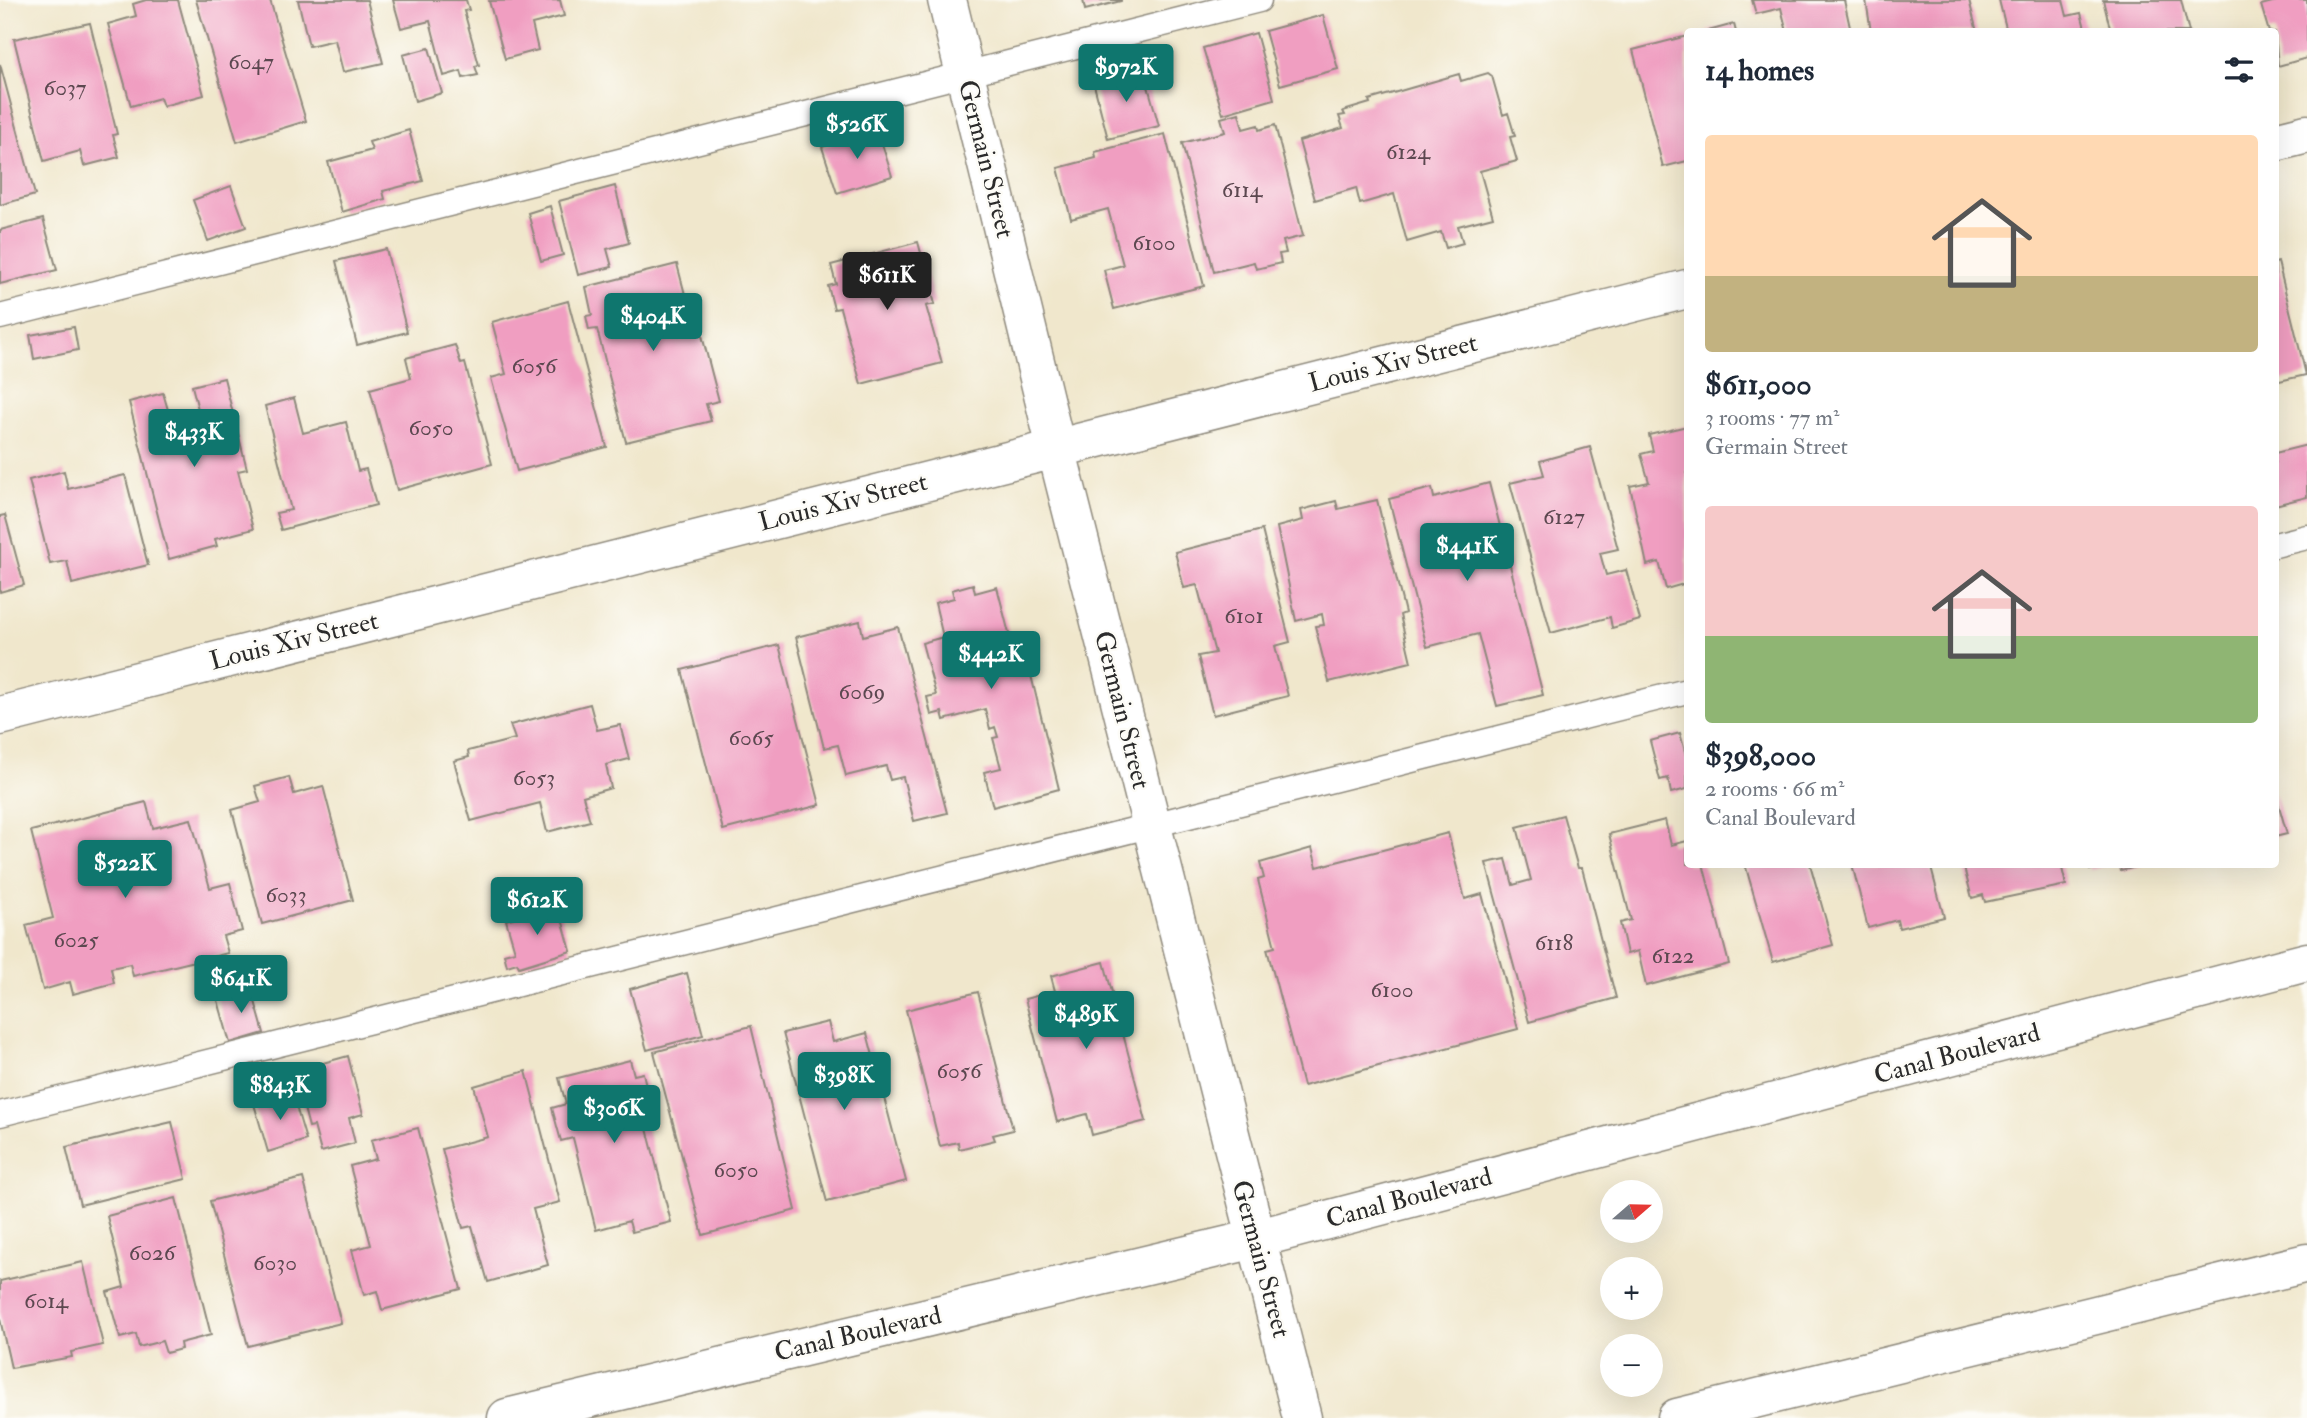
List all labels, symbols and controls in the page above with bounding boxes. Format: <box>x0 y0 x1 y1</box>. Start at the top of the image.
pin: $972K <box>1077 44 1175 104</box>
house number: 6047 <box>228 47 274 76</box>
icon: filters <box>2220 51 2258 89</box>
text: $972K <box>1094 52 1158 81</box>
text: 14 homes <box>1705 52 1814 89</box>
house number: 6037 <box>44 73 87 102</box>
street label: Germain Street <box>951 77 1021 241</box>
pin: $526K <box>808 102 906 161</box>
text: $526K <box>826 109 888 138</box>
house number: 6124 <box>1386 137 1431 166</box>
house number: 6114 <box>1222 175 1264 204</box>
icon: home <box>1919 180 2045 306</box>
house number: 6100 <box>1132 228 1176 257</box>
pin: $611K <box>838 252 936 312</box>
text: $611K <box>858 260 916 289</box>
pin: $404K <box>604 294 702 353</box>
text: $404K <box>620 301 686 330</box>
street label: Louis Xiv Street <box>1305 327 1481 399</box>
house number: 6056 <box>511 351 558 380</box>
text: $611,000 <box>1705 366 1812 403</box>
text: 3 rooms · 77 m² <box>1705 403 1840 432</box>
pin: $433K <box>145 410 243 469</box>
house number: 6050 <box>408 413 454 442</box>
text: $433K <box>164 417 224 446</box>
text: Germain Street <box>1705 432 1848 461</box>
street label: Louis Xiv Street <box>755 466 931 538</box>
house number: 6127 <box>1543 502 1585 531</box>
pin: $441K <box>1418 524 1516 583</box>
text: $441K <box>1436 531 1498 560</box>
icon: home <box>1919 551 2045 677</box>
house number: 6101 <box>1224 601 1264 630</box>
street label: Louis Xiv Street <box>206 605 382 677</box>
street label: Germain Street <box>1087 628 1157 792</box>
pin: $442K <box>942 632 1040 691</box>
text: $442K <box>958 639 1024 668</box>
house number: 6069 <box>839 677 885 706</box>
house number: 6065 <box>728 723 774 752</box>
text: $398,000 <box>1705 737 1816 774</box>
house number: 6053 <box>513 763 555 792</box>
text: 2 rooms · 66 m² <box>1705 774 1844 803</box>
text: Canal Boulevard <box>1705 803 1856 832</box>
pin: $522K <box>76 841 174 900</box>
text: $522K <box>94 848 156 877</box>
pin: $612K <box>488 878 586 937</box>
house number: 6033 <box>265 880 307 909</box>
text: $612K <box>507 885 567 914</box>
house number: 6025 <box>53 925 99 954</box>
house number: 6118 <box>1535 928 1574 957</box>
house number: 6122 <box>1651 941 1695 970</box>
pin: $641K <box>192 956 290 1015</box>
text: $641K <box>210 963 272 992</box>
house number: 6100 <box>1370 975 1414 1004</box>
pin: $489K <box>1037 992 1135 1051</box>
text: $489K <box>1054 999 1118 1028</box>
street label: Canal Boulevard <box>1871 1016 2044 1092</box>
pin: $398K <box>795 1052 893 1112</box>
house number: 6056 <box>936 1056 983 1085</box>
text: $398K <box>814 1060 874 1089</box>
pin: $843K <box>231 1062 329 1122</box>
text: $843K <box>249 1070 311 1099</box>
pin: $306K <box>565 1086 663 1145</box>
text: $306K <box>583 1093 645 1122</box>
house number: 6050 <box>713 1155 759 1184</box>
street label: Canal Boulevard <box>1323 1160 1496 1236</box>
street label: Germain Street <box>1225 1177 1297 1341</box>
north arrow <box>1600 1180 1662 1242</box>
map controls <box>1600 1180 1663 1397</box>
house number: 6026 <box>129 1238 177 1267</box>
house number: 6030 <box>253 1248 297 1277</box>
button: + <box>1600 1257 1663 1320</box>
house number: 6014 <box>24 1286 70 1315</box>
street label: Canal Boulevard <box>771 1299 945 1369</box>
button: − <box>1600 1334 1663 1397</box>

